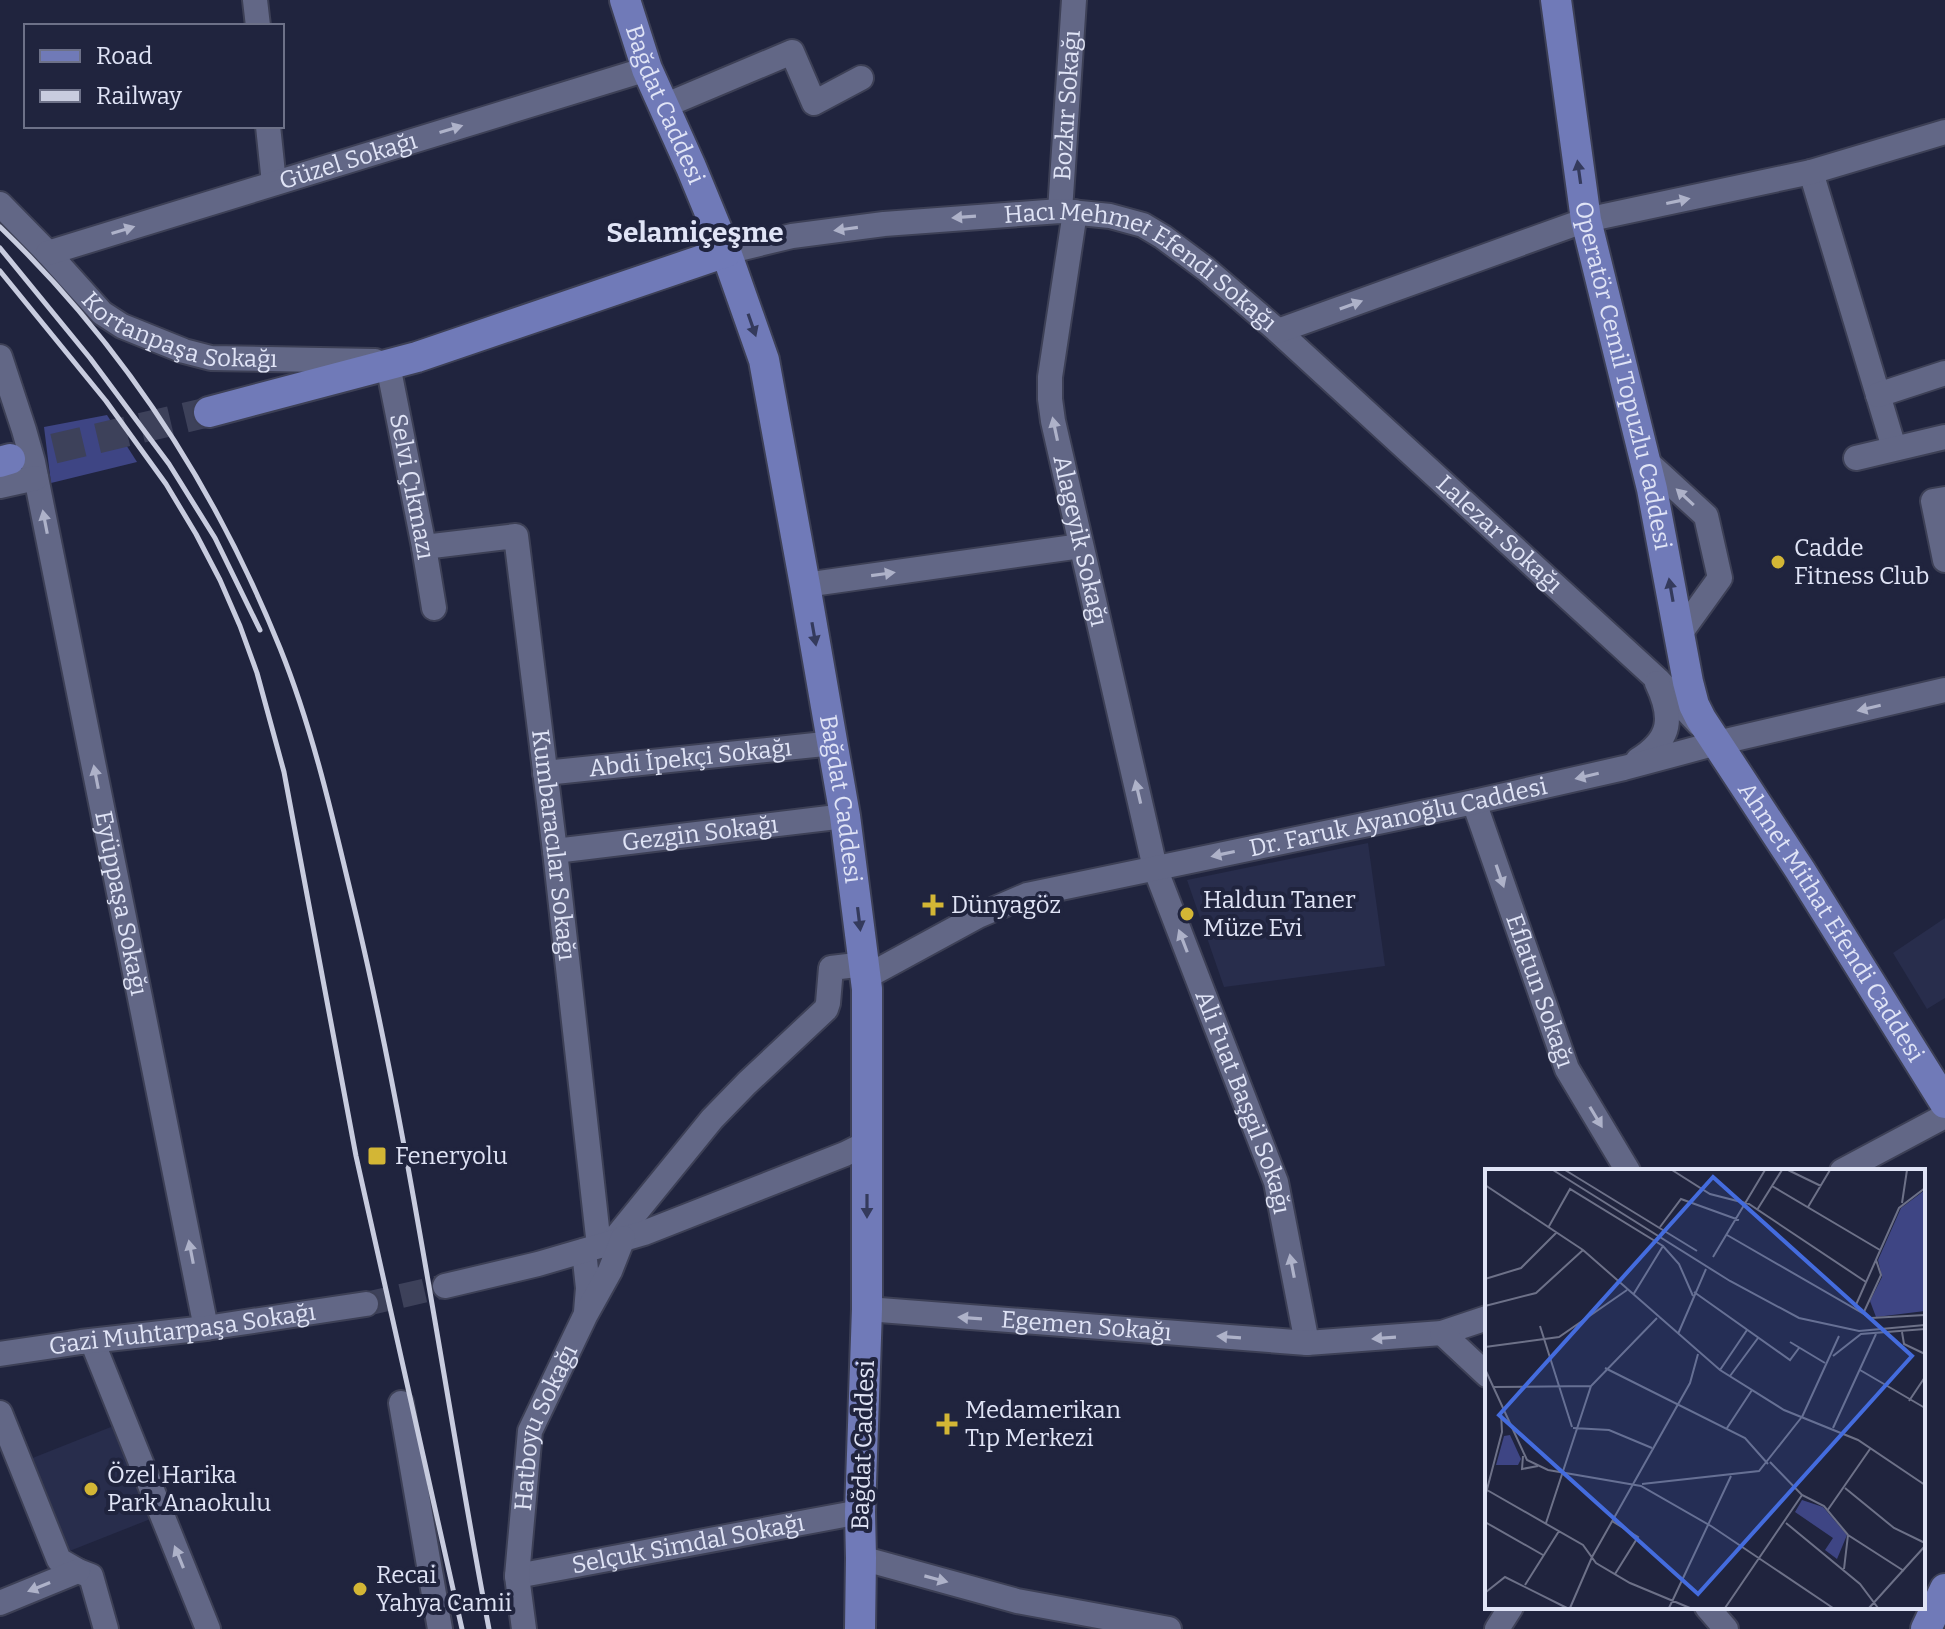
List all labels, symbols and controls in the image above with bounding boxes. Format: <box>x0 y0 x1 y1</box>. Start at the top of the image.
street label: Bağdat Caddesi <box>620 21 711 188</box>
legend <box>24 24 284 128</box>
street label: Bozkır Sokağı <box>1048 29 1086 181</box>
text: Road <box>96 42 152 70</box>
text: Railway <box>96 82 182 110</box>
one-way arrow <box>440 122 464 135</box>
street label: Güzel Sokağı <box>276 126 420 195</box>
one-way arrow <box>1572 159 1585 184</box>
one-way arrow <box>1666 194 1691 207</box>
street label: Hacı Mehmet Efendi Sokağı <box>1003 197 1282 337</box>
street label: Operatör Cemil Topuzlu Caddesi <box>1570 200 1677 552</box>
one-way arrow <box>951 211 976 224</box>
district label: Selamiçeşme <box>606 216 784 249</box>
one-way arrow <box>111 223 135 236</box>
one-way arrow <box>833 223 858 236</box>
street label: Kortanpaşa Sokağı <box>76 286 278 373</box>
one-way arrow <box>1339 298 1363 311</box>
one-way arrow <box>746 313 758 337</box>
street label: Selvi Çıkmazı <box>384 411 440 562</box>
one-way arrow <box>1048 416 1061 441</box>
street label: Alageyik Sokağı <box>1047 453 1113 629</box>
street label: Lalezar Sokağı <box>1431 470 1568 599</box>
one-way arrow <box>1676 489 1695 507</box>
one-way arrow <box>38 510 51 535</box>
place label: Cadde Fitness Club <box>1794 534 1929 590</box>
marker: Cadde Fitness Club <box>1769 553 1787 571</box>
one-way arrow <box>871 567 896 580</box>
one-way arrow <box>1664 577 1677 602</box>
one-way arrow <box>809 622 821 647</box>
one-way arrow <box>1856 702 1881 715</box>
street label: Bağdat Caddesi <box>814 713 867 885</box>
street label: Kumbaracılar Sokağı <box>526 728 581 962</box>
street label: Abdi İpekçi Sokağı <box>587 733 793 782</box>
one-way arrow <box>89 765 102 790</box>
one-way arrow <box>1574 770 1599 783</box>
street label: Dr. Faruk Ayanoğlu Caddesi <box>1247 772 1550 862</box>
street label: Ahmet Mithat Efendi Caddesi <box>1732 777 1930 1067</box>
one-way arrow <box>1131 779 1143 804</box>
street label: Eyüppaşa Sokağı <box>89 808 153 998</box>
street label: Gezgin Sokağı <box>620 810 779 857</box>
one-way arrow <box>1210 848 1235 861</box>
one-way arrow <box>1494 864 1506 888</box>
place label: Haldun Taner Müze Evi <box>1203 886 1356 942</box>
place label: Dünyagöz <box>951 891 1061 919</box>
marker: Dünyagöz <box>922 894 944 916</box>
marker: Haldun Taner Müze Evi <box>1178 905 1196 923</box>
one-way arrow <box>852 907 865 932</box>
street label: Eflatun Sokağı <box>1500 910 1579 1071</box>
one-way arrow <box>1176 929 1189 953</box>
street label: Ali Fuat Başgil Sokağı <box>1189 986 1296 1216</box>
one-way arrow <box>1588 1106 1602 1128</box>
place label: Feneryolu <box>395 1142 508 1170</box>
marker: Feneryolu <box>366 1145 388 1167</box>
inset map <box>1485 1169 1925 1609</box>
one-way arrow <box>861 1194 873 1219</box>
one-way arrow <box>184 1239 197 1264</box>
one-way arrow <box>1286 1254 1298 1279</box>
street label: Gazi Muhtarpaşa Sokağı <box>47 1298 317 1361</box>
street label: Egemen Sokağı <box>1000 1305 1173 1346</box>
one-way arrow <box>957 1311 982 1324</box>
one-way arrow <box>1216 1330 1241 1343</box>
one-way arrow <box>1371 1331 1396 1344</box>
street label: Hatboyu Sokağı <box>509 1340 583 1512</box>
street label: Bağdat Caddesi <box>846 1360 880 1530</box>
place label: Medamerikan Tıp Merkezi <box>965 1396 1121 1452</box>
marker: Medamerikan Tıp Merkezi <box>936 1413 958 1435</box>
place label: Özel Harika Park Anaokulu <box>107 1461 271 1517</box>
marker: Özel Harika Park Anaokulu <box>82 1480 100 1498</box>
street label: Selçuk Simdal Sokağı <box>569 1509 807 1580</box>
one-way arrow <box>172 1545 185 1569</box>
place label: Recai Yahya Camii <box>376 1561 512 1617</box>
one-way arrow <box>925 1573 949 1586</box>
one-way arrow <box>27 1580 51 1593</box>
marker: Recai Yahya Camii <box>351 1580 369 1598</box>

